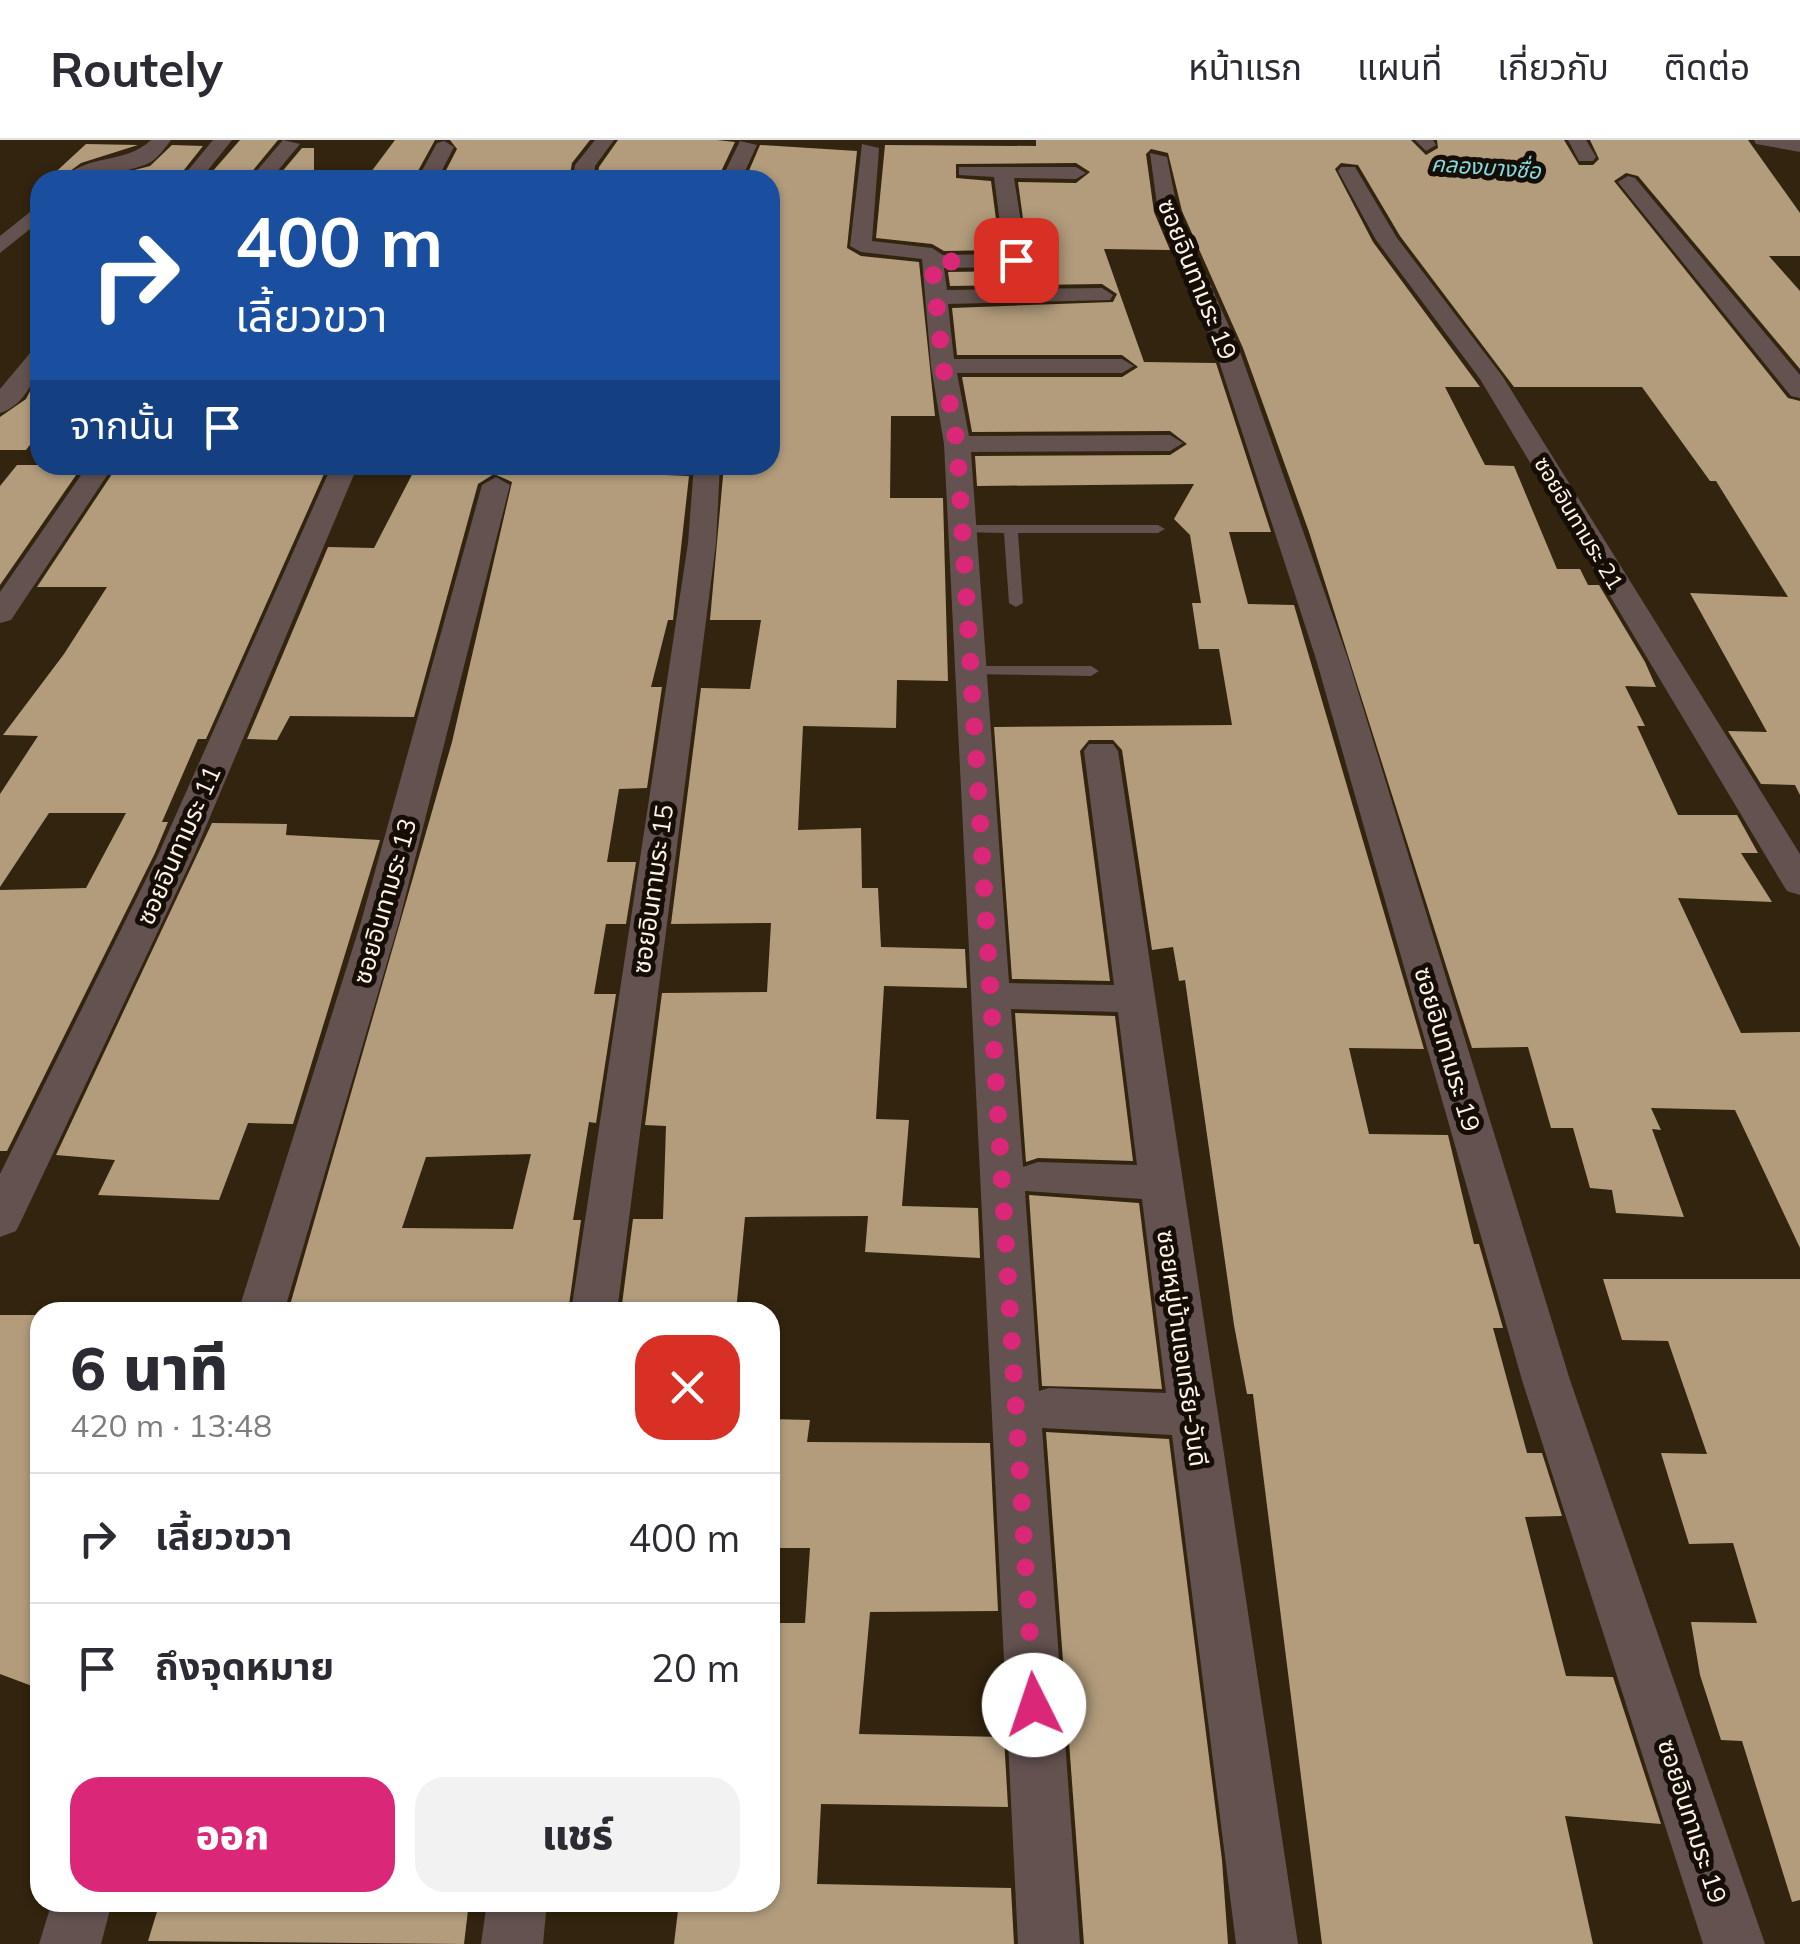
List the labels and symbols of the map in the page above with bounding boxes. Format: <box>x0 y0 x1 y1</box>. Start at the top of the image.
water label: คลองบางซื่อ <box>1430 148 1543 185</box>
street label: ซอยอินทามระ 19 <box>1152 194 1244 364</box>
pin <box>974 218 1059 303</box>
street label: ซอยอินทามระ 21 <box>1528 451 1630 595</box>
street label: ซอยอินทามระ 11 <box>129 761 227 929</box>
street label: ซอยอินทามระ 15 <box>625 802 679 976</box>
street label: ซอยอินทามระ 13 <box>346 815 422 987</box>
street label: ซอยอินทามระ 19 <box>1408 963 1488 1135</box>
street label: ซอยหมู่บ้านเอเทรีย-วันดี <box>1150 1228 1215 1468</box>
position arrow <box>982 1653 1086 1757</box>
street label: ซอยอินทามระ 19 <box>1652 1735 1734 1907</box>

